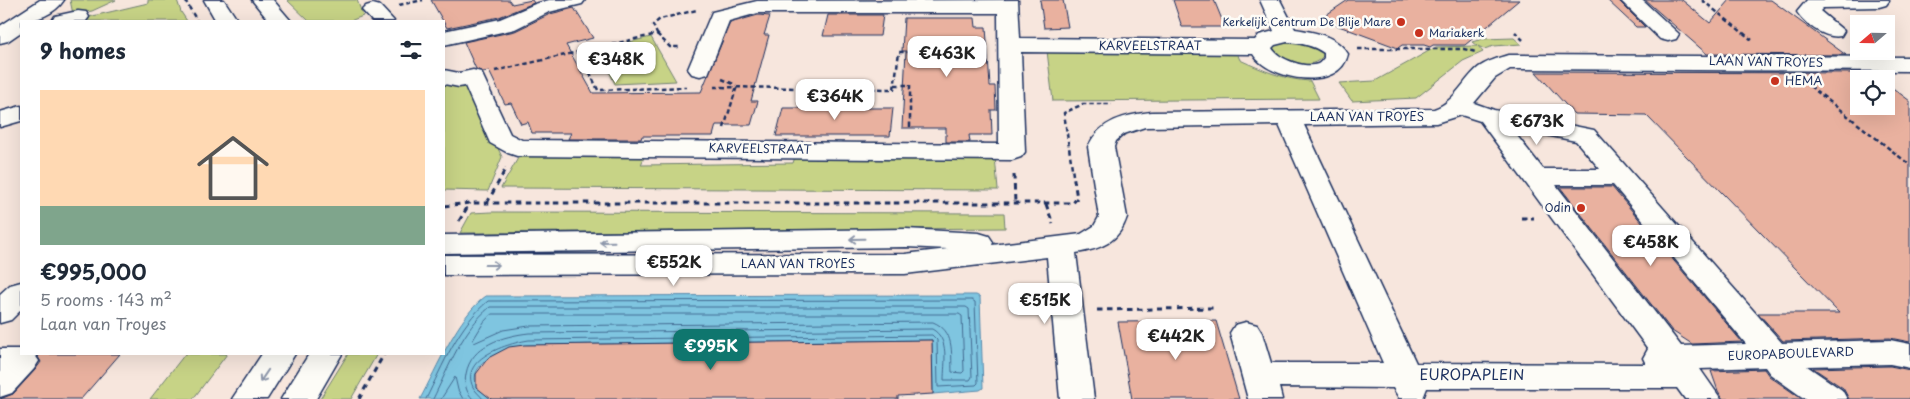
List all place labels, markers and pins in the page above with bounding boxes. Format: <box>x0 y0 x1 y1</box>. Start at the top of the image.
place label: Kerkelijk Centrum De Blije Mare <box>1222 13 1391 30</box>
marker: Kerkelijk Centrum De Blije Mare <box>1395 16 1407 28</box>
place label: Mariakerk <box>1429 24 1485 41</box>
marker: Mariakerk <box>1413 27 1425 39</box>
pin: €463K <box>912 36 982 78</box>
pin: €348K <box>581 42 651 84</box>
place label: HEMA <box>1785 71 1822 89</box>
marker: HEMA <box>1769 75 1781 87</box>
pin: €364K <box>800 78 870 121</box>
pin: €673K <box>1502 104 1572 146</box>
place label: Odin <box>1544 198 1571 216</box>
marker: Odin <box>1575 202 1587 214</box>
pin: €458K <box>1616 224 1686 267</box>
pin: €552K <box>639 244 709 287</box>
pin: €515K <box>1010 282 1080 325</box>
pin: €442K <box>1141 318 1211 361</box>
pin: €995K <box>676 328 746 371</box>

